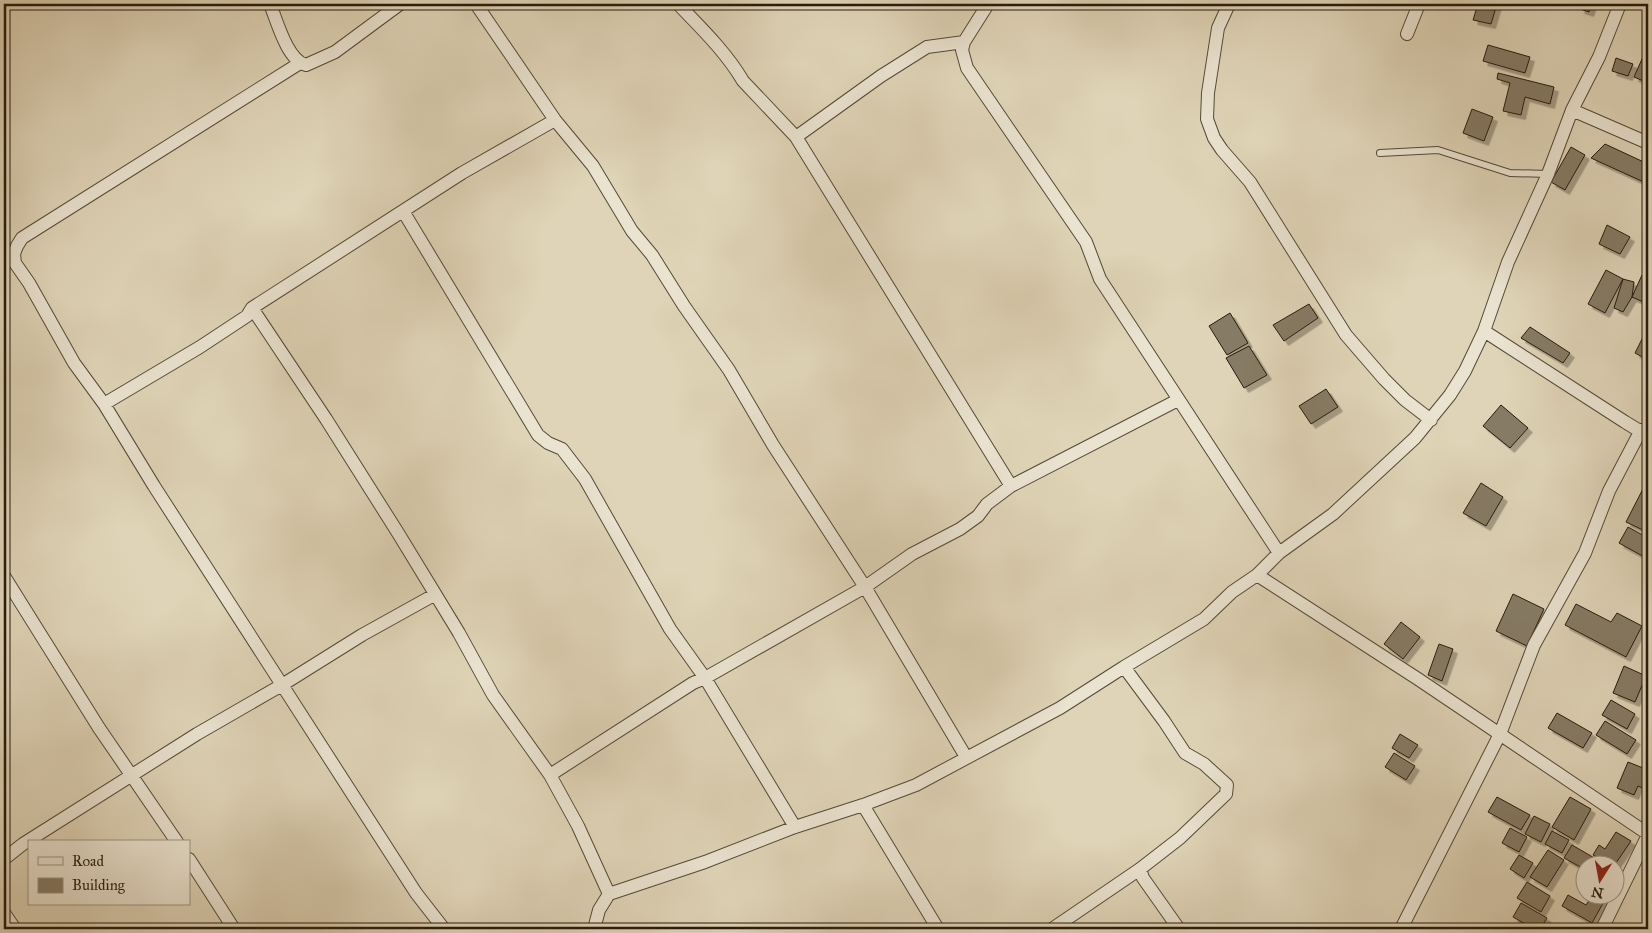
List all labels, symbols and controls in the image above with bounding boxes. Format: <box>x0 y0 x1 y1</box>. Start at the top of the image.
legend <box>28 840 190 906</box>
text: Road <box>72 852 104 870</box>
north arrow <box>1574 856 1624 906</box>
text: Building <box>72 876 126 894</box>
text: N <box>1590 883 1605 902</box>

